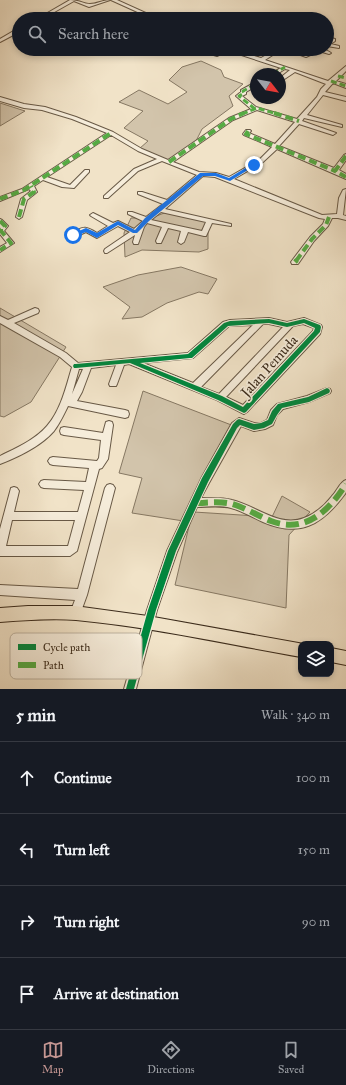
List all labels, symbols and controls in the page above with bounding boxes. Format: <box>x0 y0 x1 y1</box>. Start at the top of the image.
search box <box>12 12 334 56</box>
icon: search <box>26 23 48 45</box>
text: Search here <box>58 25 129 43</box>
north arrow <box>250 68 286 104</box>
route end <box>245 156 263 174</box>
route start <box>64 226 82 244</box>
street label: Jalan Pemuda <box>236 332 302 403</box>
legend <box>10 633 142 679</box>
text: Cycle path <box>43 641 90 654</box>
map controls <box>298 641 334 677</box>
button: layers <box>298 641 334 677</box>
text: Path <box>43 659 64 672</box>
text: 5 min <box>16 705 56 726</box>
text: Walk · 340 m <box>261 707 330 723</box>
icon: ahead <box>16 767 38 789</box>
text: Continue <box>54 769 112 787</box>
text: 100 m <box>296 770 330 786</box>
icon: left <box>16 839 38 861</box>
text: Turn left <box>54 841 110 859</box>
text: 150 m <box>298 842 330 858</box>
icon: right <box>16 911 38 933</box>
text: Turn right <box>54 913 119 931</box>
text: 90 m <box>302 914 330 930</box>
icon: arrive <box>16 983 38 1005</box>
text: Arrive at destination <box>54 985 179 1003</box>
tab: Map <box>42 1039 64 1076</box>
tab: Directions <box>147 1039 195 1076</box>
tab: Saved <box>278 1039 304 1076</box>

